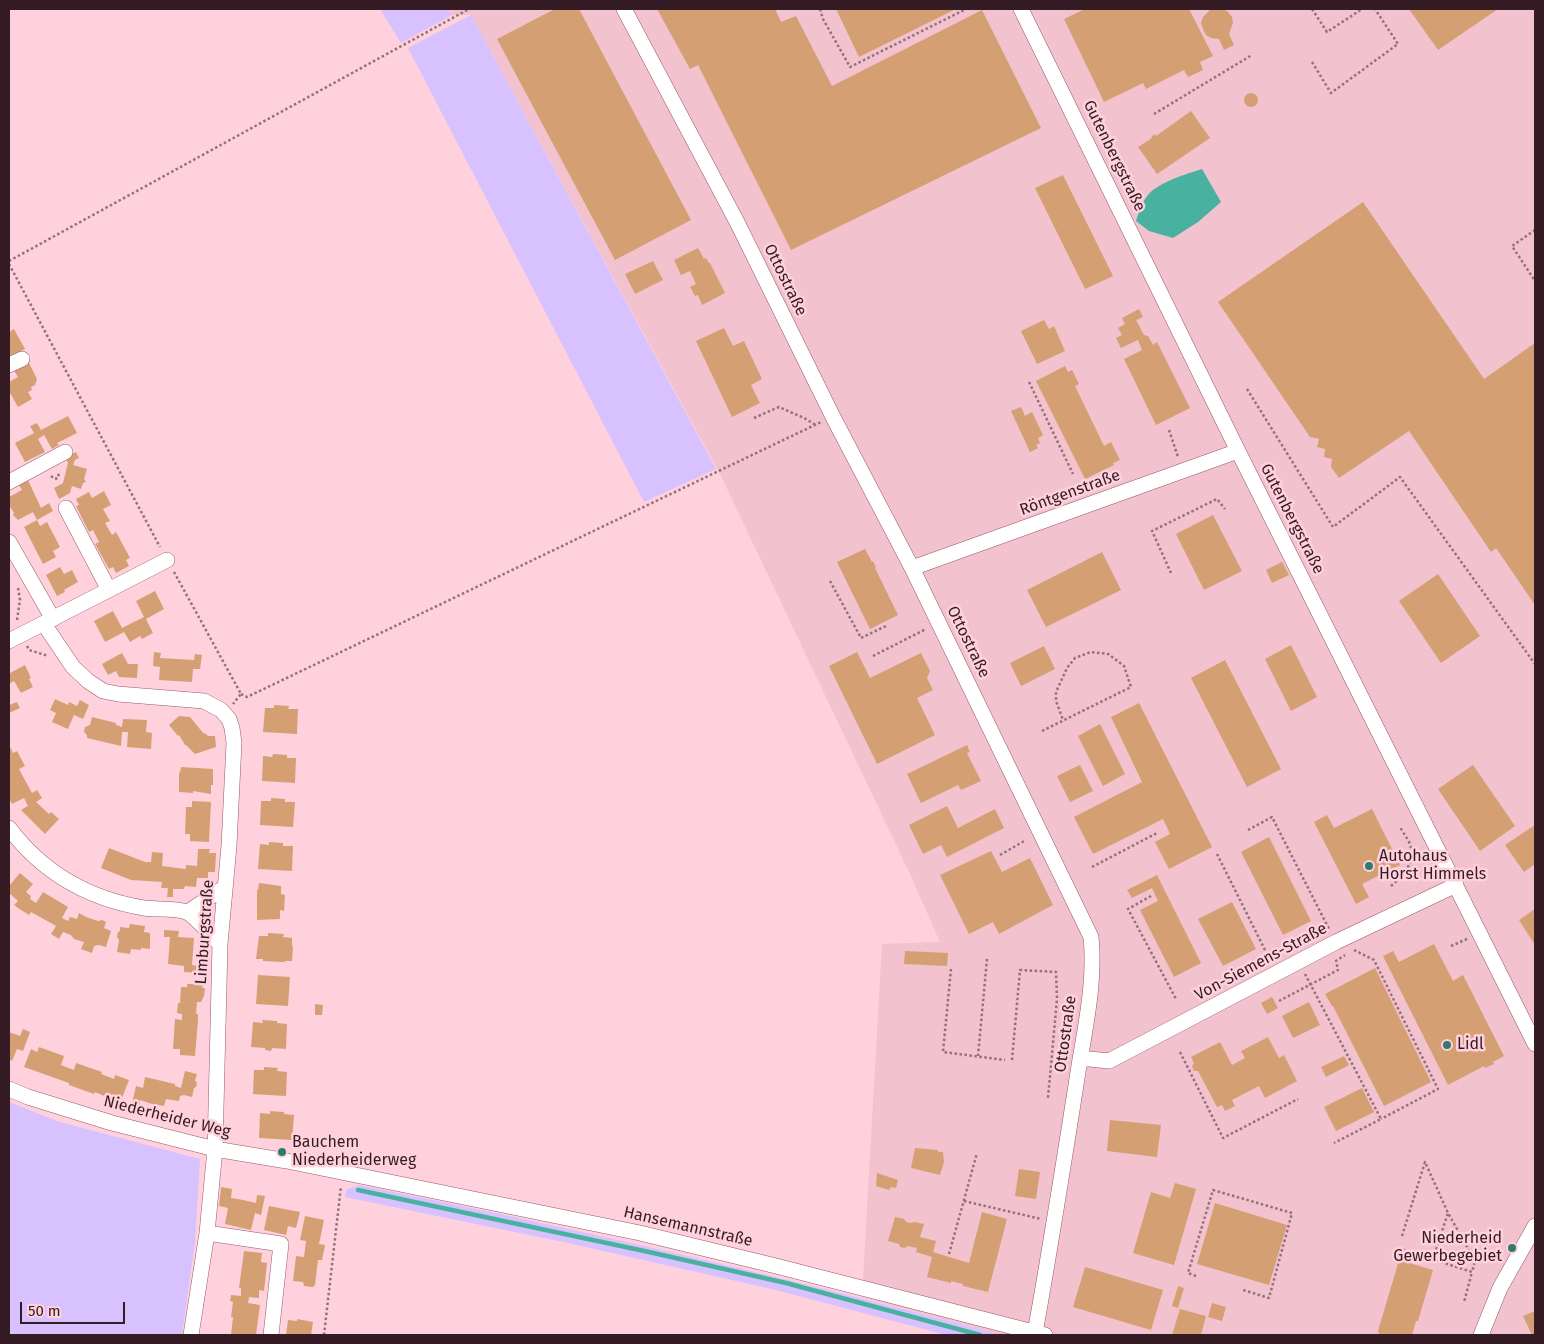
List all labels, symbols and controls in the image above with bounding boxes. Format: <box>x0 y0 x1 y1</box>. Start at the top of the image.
street label: Gutenbergstraße <box>1079 97 1149 215</box>
street label: Ottostraße <box>759 241 811 319</box>
street label: Gutenbergstraße <box>1256 461 1328 577</box>
street label: Röntgenstraße <box>1017 466 1123 520</box>
street label: Ottostraße <box>942 603 994 681</box>
place label: Autohaus Horst Himmels <box>1379 847 1486 885</box>
marker: Autohaus Horst Himmels <box>1363 860 1375 872</box>
street label: Limburgstraße <box>192 879 218 985</box>
street label: Von-Siemens-Straße <box>1192 919 1330 1005</box>
street label: Ottostraße <box>1051 994 1081 1074</box>
place label: Lidl <box>1457 1035 1484 1055</box>
marker: Lidl <box>1441 1039 1453 1051</box>
street label: Niederheider Weg <box>102 1092 232 1142</box>
place label: Bauchem Niederheiderweg <box>292 1133 416 1171</box>
marker: Bauchem Niederheiderweg <box>276 1146 288 1158</box>
street label: Hansemannstraße <box>621 1203 755 1251</box>
place label: Niederheid Gewerbegebiet <box>1393 1229 1502 1267</box>
marker: Niederheid Gewerbegebiet <box>1506 1242 1518 1254</box>
scale bar <box>22 1292 128 1324</box>
text: 50 m <box>28 1302 61 1320</box>

